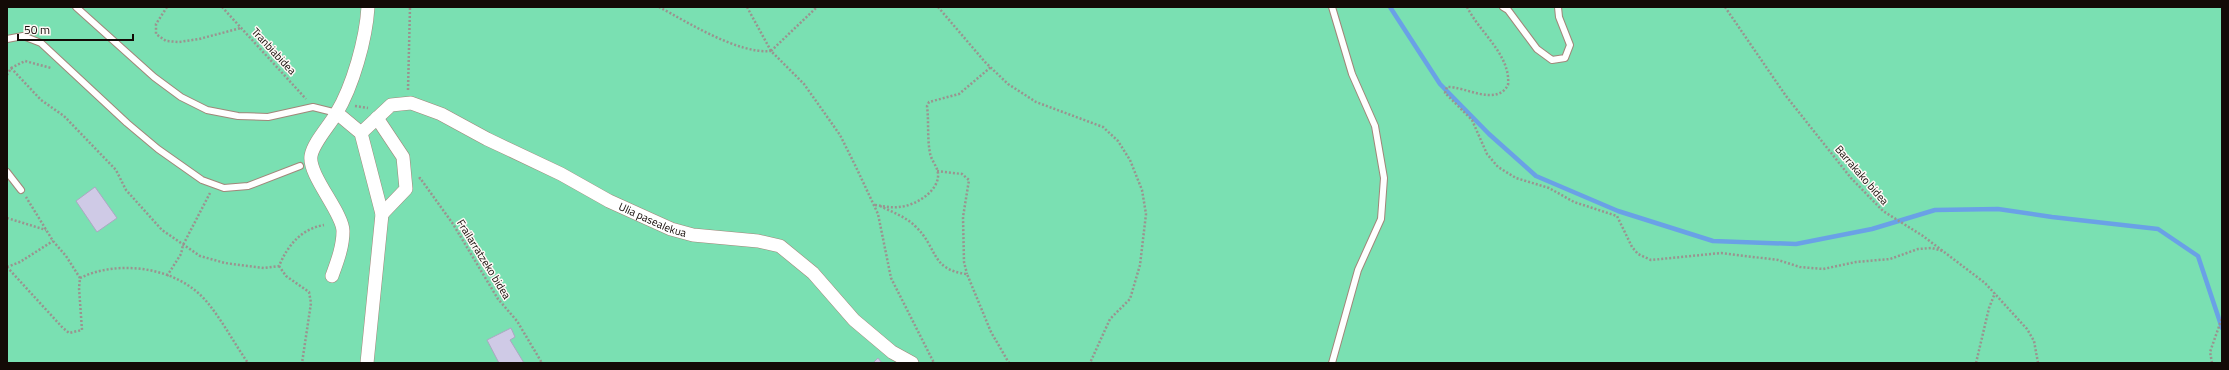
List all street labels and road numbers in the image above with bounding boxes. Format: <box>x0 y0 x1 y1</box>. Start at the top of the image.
street label: Tranbiabidea <box>248 24 300 78</box>
street label: Barrakako bidea <box>1831 142 1893 209</box>
street label: Ulia pasealekua <box>616 198 689 241</box>
street label: Frailarratzeko bidea <box>453 216 515 302</box>

